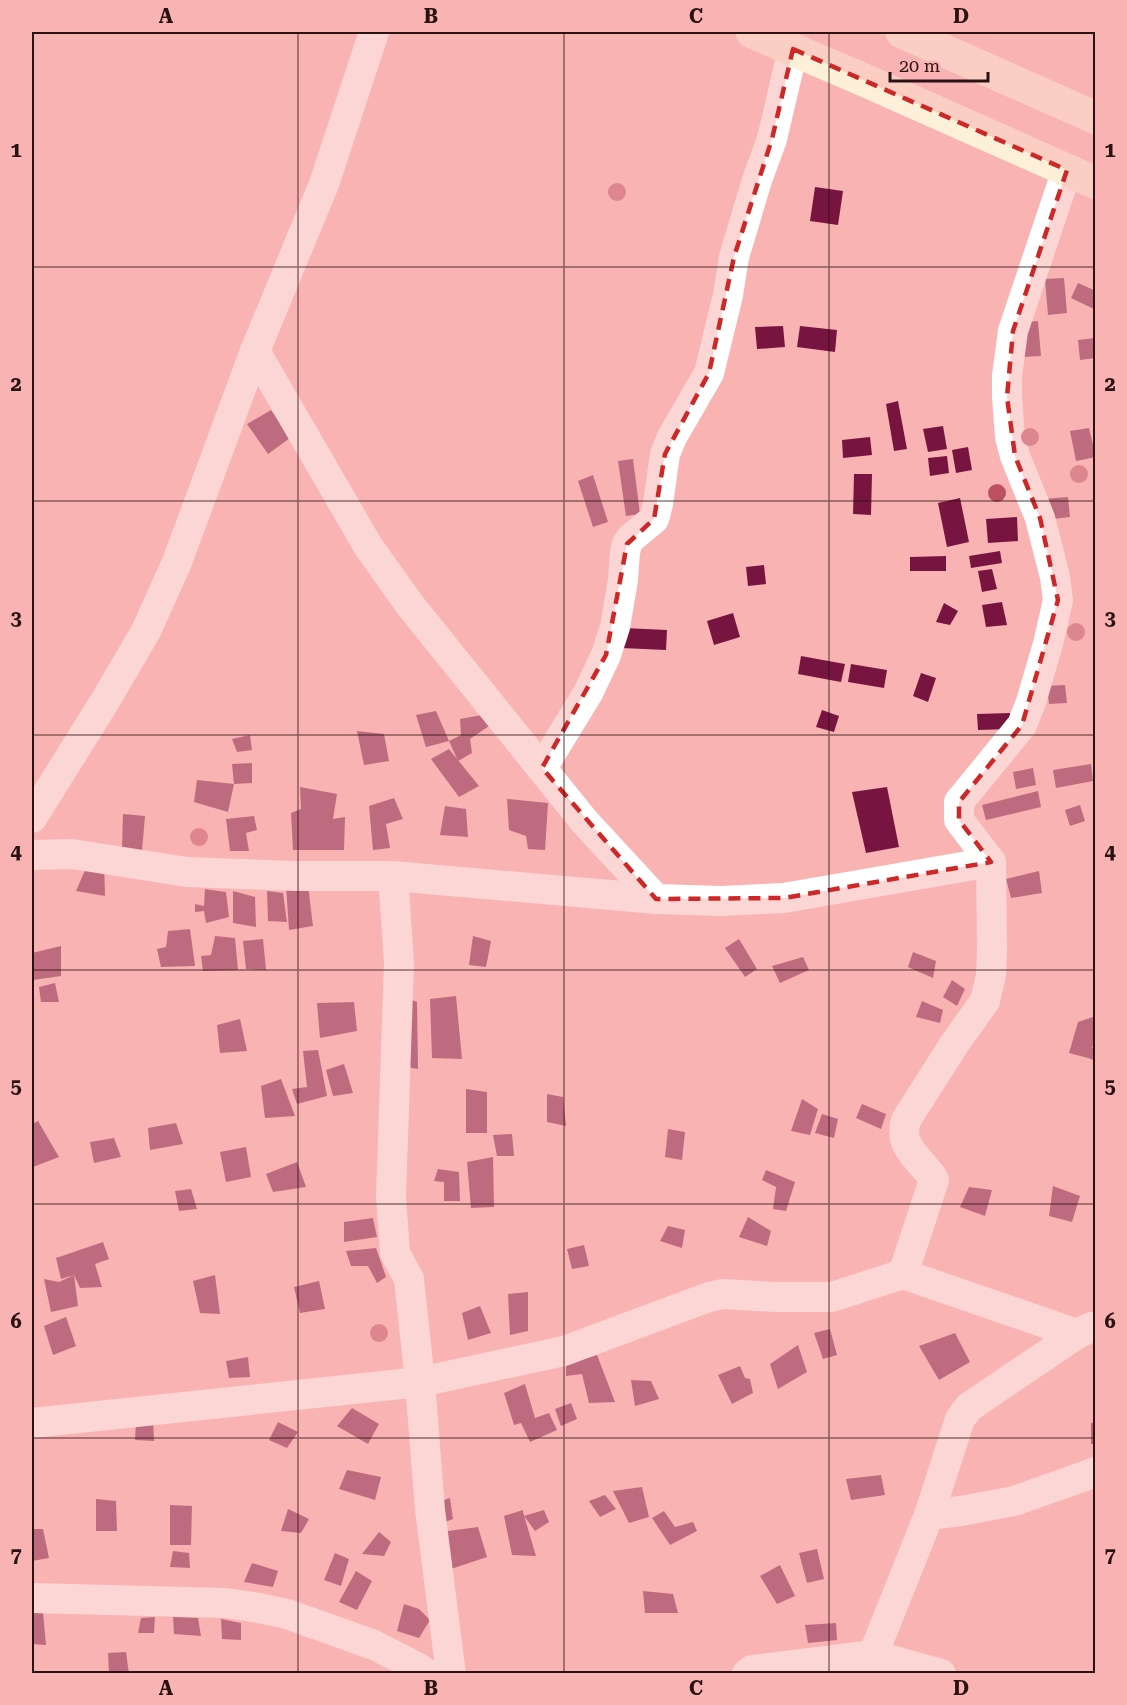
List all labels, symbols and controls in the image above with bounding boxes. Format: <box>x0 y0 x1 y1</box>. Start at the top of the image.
text: A <box>159 4 174 28</box>
text: B <box>424 4 438 28</box>
text: C <box>689 4 703 28</box>
text: D <box>953 4 969 28</box>
scale bar <box>890 45 988 83</box>
text: 20 m <box>899 55 940 76</box>
text: 1 <box>10 138 22 162</box>
text: 1 <box>1104 138 1116 162</box>
text: 2 <box>10 372 22 396</box>
text: 2 <box>1104 372 1116 396</box>
text: 3 <box>10 606 22 630</box>
text: 3 <box>1104 606 1116 630</box>
text: 4 <box>10 840 22 864</box>
text: 4 <box>1104 840 1116 864</box>
text: 5 <box>10 1074 22 1098</box>
text: 5 <box>1104 1074 1116 1098</box>
text: 6 <box>10 1309 22 1333</box>
text: 6 <box>1104 1309 1116 1333</box>
text: 7 <box>10 1543 22 1567</box>
text: 7 <box>1104 1543 1116 1567</box>
text: A <box>159 1676 174 1700</box>
text: B <box>424 1676 438 1700</box>
text: C <box>689 1676 703 1700</box>
text: D <box>953 1676 969 1700</box>

